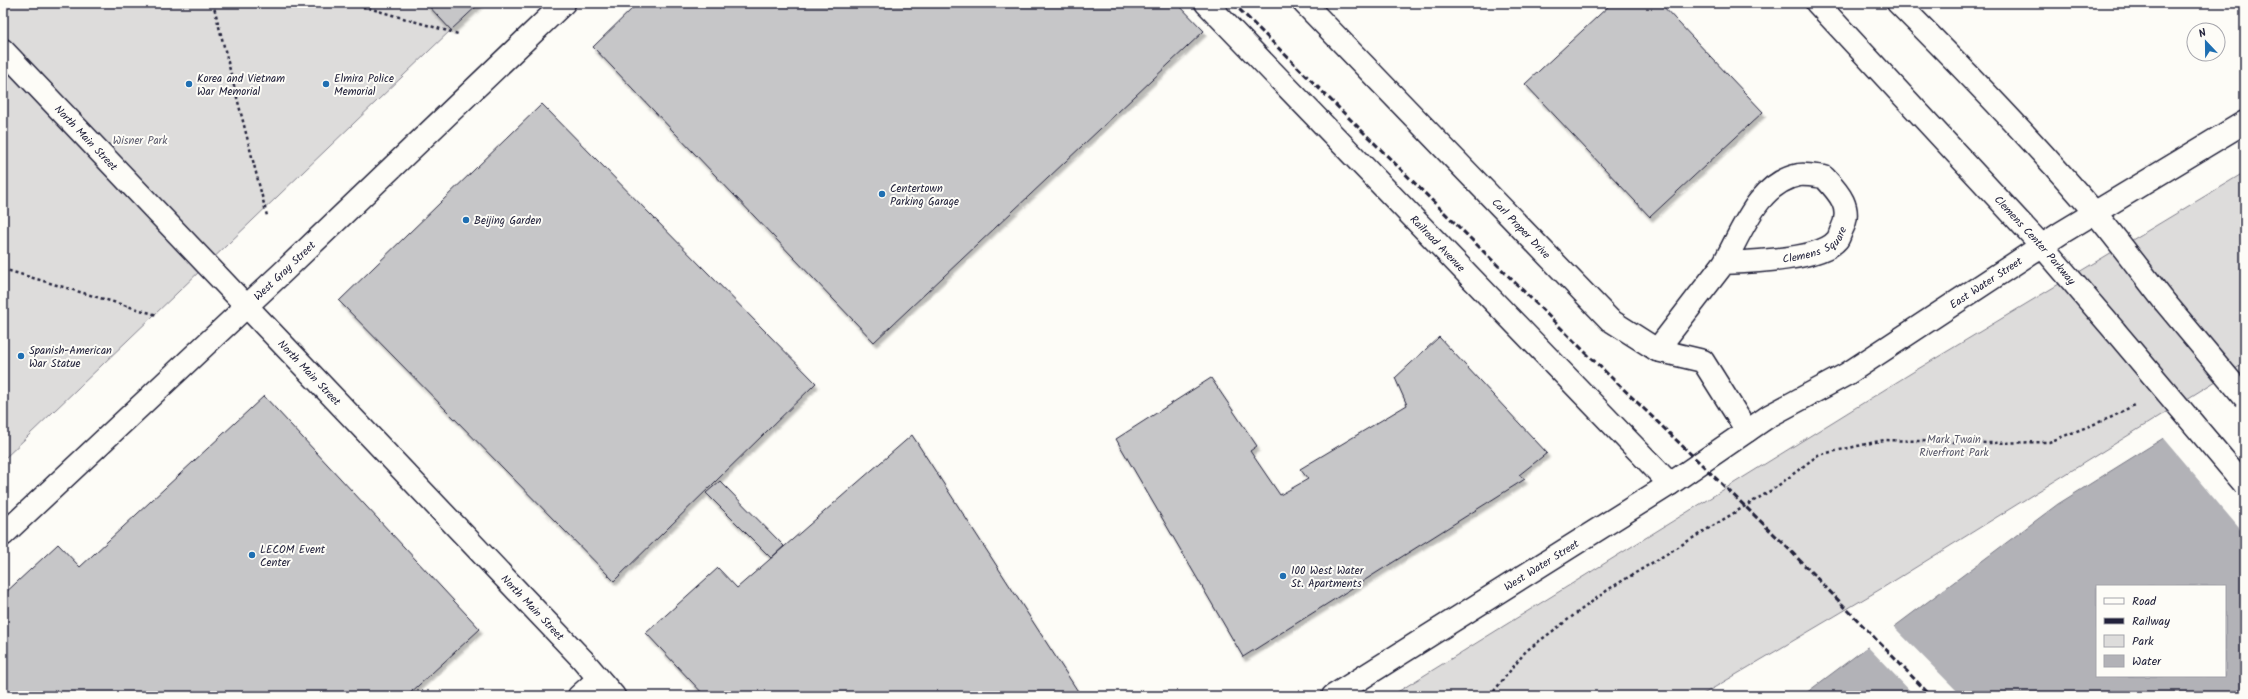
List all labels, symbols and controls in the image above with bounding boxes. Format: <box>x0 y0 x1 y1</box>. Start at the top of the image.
north arrow <box>2186 22 2226 62</box>
text: N <box>2196 24 2209 43</box>
place label: Korea and Vietnam War Memorial <box>197 70 285 101</box>
place label: Elmira Police Memorial <box>334 70 394 101</box>
marker: Korea and Vietnam War Memorial <box>184 79 194 89</box>
marker: Elmira Police Memorial <box>321 79 331 89</box>
street label: North Main Street <box>50 101 122 176</box>
park label: Wisner Park <box>113 132 168 150</box>
place label: Centertown Parking Garage <box>890 180 959 211</box>
marker: Centertown Parking Garage <box>877 189 887 199</box>
street label: Clemens Center Parkway <box>1989 191 2080 290</box>
street label: Carl Proper Drive <box>1487 194 1554 263</box>
place label: Beijing Garden <box>474 212 541 230</box>
street label: Railroad Avenue <box>1405 212 1469 277</box>
marker: Beijing Garden <box>461 215 471 225</box>
street label: Clemens Square <box>1781 223 1852 269</box>
street label: West Gray Street <box>250 237 321 305</box>
street label: East Water Street <box>1946 252 2027 314</box>
street label: North Main Street <box>273 336 345 411</box>
place label: Spanish-American War Statue <box>29 342 112 373</box>
marker: Spanish-American War Statue <box>16 351 26 361</box>
park label: Mark Twain Riverfront Park <box>1919 431 1990 462</box>
street label: West Water Street <box>1501 535 1584 596</box>
place label: LECOM Event Center <box>260 541 326 572</box>
marker: LECOM Event Center <box>247 550 257 560</box>
place label: 100 West Water St. Apartments <box>1291 562 1365 593</box>
street label: North Main Street <box>496 571 569 646</box>
marker: 100 West Water St. Apartments <box>1278 571 1288 581</box>
legend <box>2096 585 2226 677</box>
text: Road <box>2132 592 2157 611</box>
text: Railway <box>2132 612 2170 631</box>
text: Park <box>2132 632 2154 651</box>
text: Water <box>2132 652 2162 671</box>

